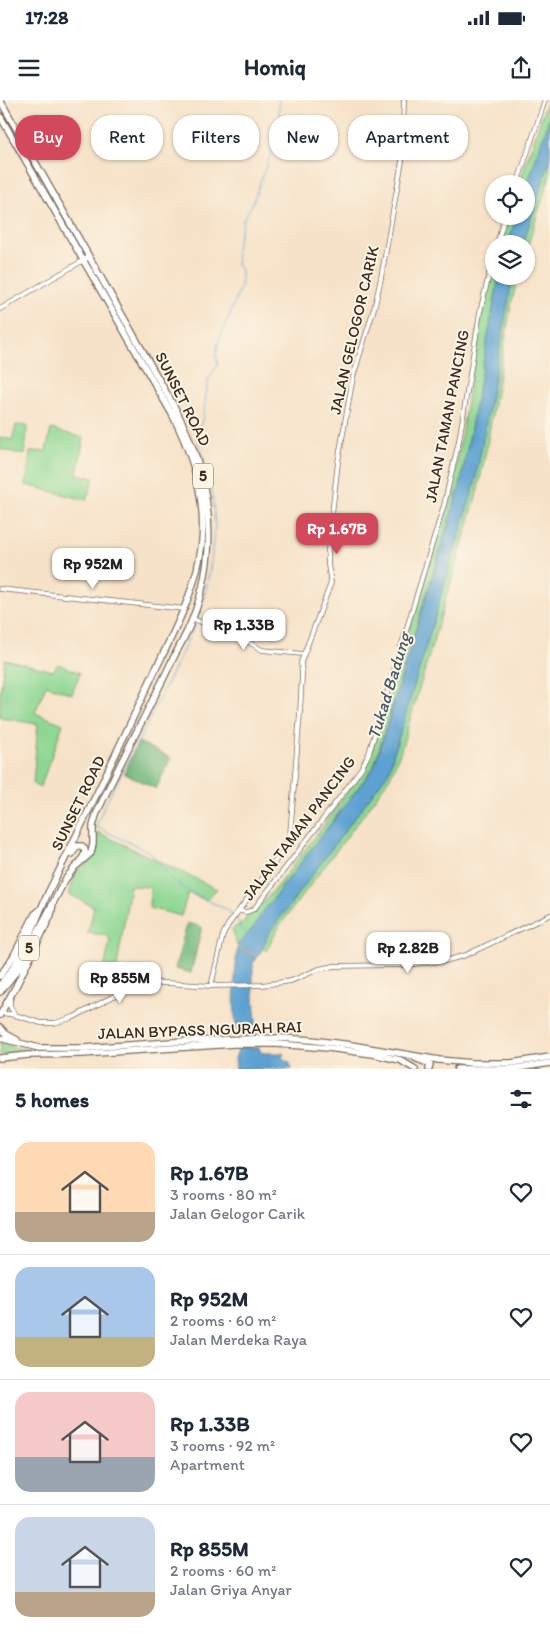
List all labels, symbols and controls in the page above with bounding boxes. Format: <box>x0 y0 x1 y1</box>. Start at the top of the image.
text: 17:28 <box>25 6 68 29</box>
icon: menu <box>15 54 43 82</box>
text: Homiq <box>244 54 306 81</box>
icon: share <box>507 54 535 82</box>
chip: Buy <box>15 115 81 160</box>
chip: Rent <box>91 115 163 160</box>
chip: Filters <box>173 115 259 160</box>
chip: New <box>269 115 338 160</box>
chip: Apartment <box>348 115 468 160</box>
map controls <box>485 175 535 285</box>
button: locate <box>485 175 535 225</box>
button: layers <box>485 235 535 285</box>
street label: JALAN GELOGOR CARIK <box>325 243 383 416</box>
street label: JALAN TAMAN PANCING <box>421 328 473 504</box>
street label: SUNSET ROAD <box>151 349 215 449</box>
road number: 5 <box>193 464 213 488</box>
pin: Rp 1.67B <box>285 512 389 555</box>
text: Rp 1.67B <box>307 519 367 538</box>
pin: Rp 952M <box>47 548 139 590</box>
text: Rp 952M <box>63 554 123 573</box>
pin: Rp 1.33B <box>192 608 296 651</box>
text: Rp 1.33B <box>214 615 274 634</box>
water label: Tukad Badung <box>362 627 416 742</box>
street label: SUNSET ROAD <box>47 752 109 854</box>
street label: JALAN TAMAN PANCING <box>239 752 359 904</box>
pin: Rp 2.82B <box>356 932 460 974</box>
road number: 5 <box>19 936 39 960</box>
text: Rp 2.82B <box>377 938 439 957</box>
pin: Rp 855M <box>74 962 166 1004</box>
text: Rp 855M <box>90 968 150 987</box>
street label: JALAN BYPASS NGURAH RAI <box>98 1017 302 1043</box>
icon: filters <box>507 1085 535 1113</box>
text: 5 homes <box>15 1087 89 1112</box>
text: Rp 1.67B <box>170 1160 249 1185</box>
icon: home <box>55 1162 115 1222</box>
icon: heart <box>507 1178 535 1206</box>
text: 3 rooms · 80 m² <box>170 1185 277 1204</box>
text: Jalan Gelogor Carik <box>170 1204 305 1223</box>
text: Rp 952M <box>170 1286 249 1311</box>
icon: home <box>55 1287 115 1347</box>
icon: heart <box>507 1303 535 1331</box>
text: 2 rooms · 60 m² <box>170 1311 276 1330</box>
text: Jalan Merdeka Raya <box>170 1330 307 1349</box>
text: Rp 1.33B <box>170 1411 250 1436</box>
icon: home <box>55 1412 115 1472</box>
icon: heart <box>507 1428 535 1456</box>
text: 3 rooms · 92 m² <box>170 1436 275 1455</box>
text: Apartment <box>170 1455 245 1474</box>
text: Rp 855M <box>170 1536 249 1561</box>
icon: home <box>55 1537 115 1597</box>
icon: heart <box>507 1553 535 1581</box>
text: 2 rooms · 60 m² <box>170 1561 276 1580</box>
text: Jalan Griya Anyar <box>170 1580 292 1599</box>

